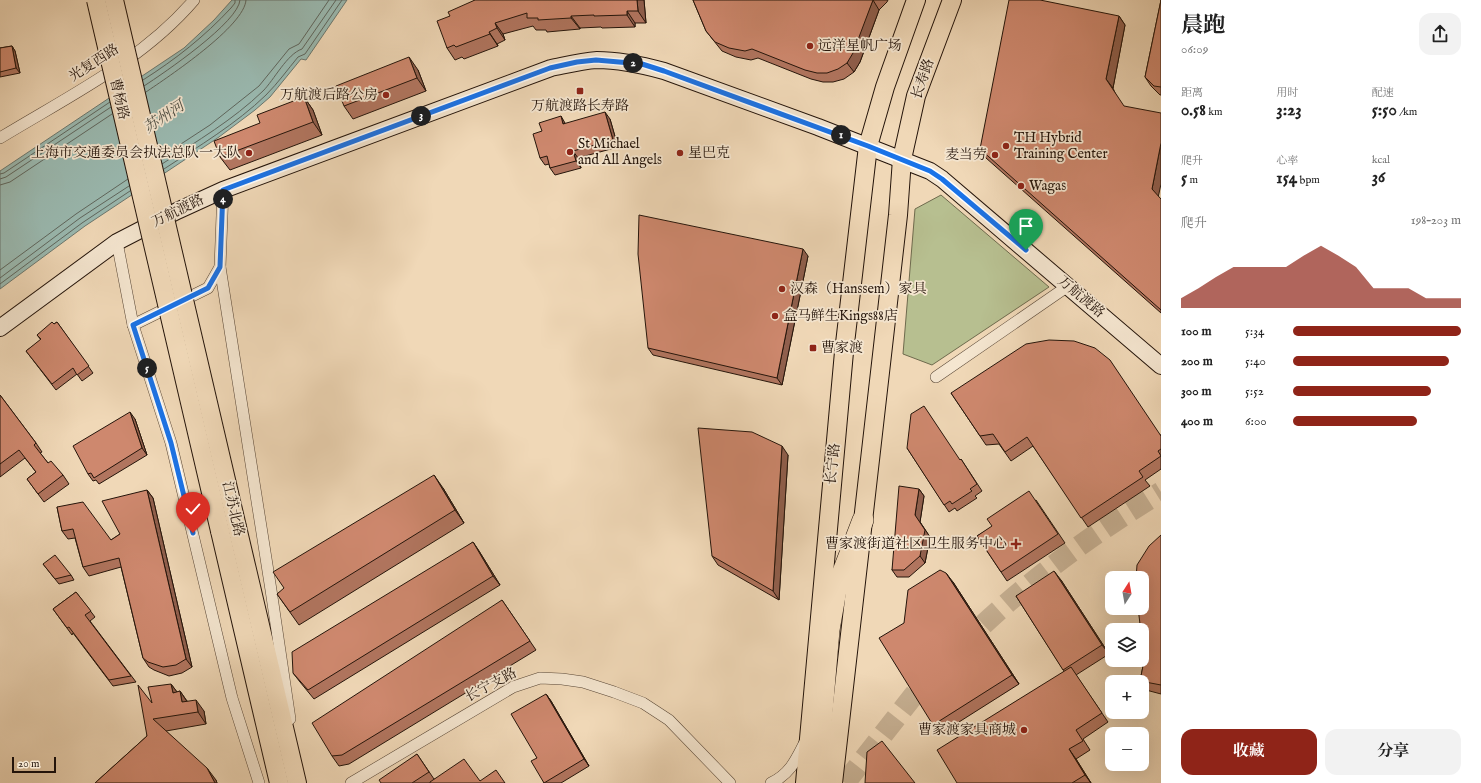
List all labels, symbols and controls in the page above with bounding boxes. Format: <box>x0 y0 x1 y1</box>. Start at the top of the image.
text: 晨跑 <box>1181 12 1225 40</box>
button: share <box>1419 13 1461 55</box>
place label: 远洋星帆广场 <box>818 37 902 55</box>
street label: 光复西路 <box>66 40 122 86</box>
marker: 远洋星帆广场 <box>805 41 815 51</box>
text: 06:09 <box>1181 41 1208 58</box>
pin: 2 <box>623 53 643 73</box>
text: 2 <box>630 56 636 70</box>
street label: 长寿路 <box>908 56 938 102</box>
street label: 曹杨路 <box>106 77 132 121</box>
place label: 万航渡后路公房 <box>280 86 378 104</box>
marker: 万航渡路长寿路 <box>575 86 585 96</box>
text: 距离 <box>1181 86 1203 100</box>
text: 用时 <box>1276 86 1298 100</box>
text: 配速 <box>1372 86 1394 100</box>
marker: 万航渡后路公房 <box>381 90 391 100</box>
water label: 苏州河 <box>140 95 190 137</box>
place label: 万航渡路长寿路 <box>531 97 629 115</box>
text: 0.58 <box>1181 100 1206 121</box>
text: 3:23 <box>1276 100 1302 121</box>
text: 5:50 <box>1372 100 1397 121</box>
text: km <box>1206 105 1223 119</box>
text: /km <box>1397 105 1417 119</box>
pin: 3 <box>411 106 431 126</box>
text: 3 <box>419 109 423 123</box>
pin: 1 <box>831 125 851 145</box>
text: 1 <box>839 128 843 142</box>
place label: TH Hybrid Training Center <box>1014 129 1108 163</box>
place label: St Michael and All Angels <box>578 135 662 169</box>
marker: TH Hybrid Training Center <box>1001 141 1011 151</box>
place label: 上海市交通委员会执法总队一大队 <box>31 144 241 162</box>
place label: 星巴克 <box>688 144 730 162</box>
place label: 麦当劳 <box>945 146 987 164</box>
marker: St Michael and All Angels <box>565 147 575 157</box>
marker: 上海市交通委员会执法总队一大队 <box>244 148 254 158</box>
marker: 星巴克 <box>675 148 685 158</box>
marker: 麦当劳 <box>990 150 1000 160</box>
text: kcal <box>1372 153 1390 167</box>
text: 爬升 <box>1181 154 1203 168</box>
text: 心率 <box>1276 154 1298 168</box>
text: 36 <box>1372 167 1385 188</box>
text: 5 <box>1181 168 1187 189</box>
text: 154 <box>1276 168 1297 189</box>
text: m <box>1187 173 1198 187</box>
text: bpm <box>1297 173 1320 187</box>
place label: Wagas <box>1029 177 1066 195</box>
marker: Wagas <box>1016 181 1026 191</box>
pin: 4 <box>213 189 233 209</box>
street label: 万航渡路 <box>149 191 207 231</box>
text: 4 <box>220 192 226 206</box>
pin <box>1009 209 1043 250</box>
text: 198–203 m <box>1411 212 1461 229</box>
icon: arrive <box>1015 215 1037 237</box>
text: 爬升 <box>1181 215 1207 232</box>
street label: 万航渡路 <box>1054 272 1108 322</box>
place label: 汉森（Hanssem）家具 <box>790 280 927 298</box>
marker: 汉森（Hanssem）家具 <box>777 284 787 294</box>
place label: 盒马鲜生Kings88店 <box>783 307 898 325</box>
marker: 盒马鲜生Kings88店 <box>770 311 780 321</box>
text: 100 m <box>1181 323 1211 340</box>
text: 5:34 <box>1245 323 1264 340</box>
place label: 曹家渡 <box>821 339 863 357</box>
marker: 曹家渡 <box>808 343 818 353</box>
text: 200 m <box>1181 353 1213 370</box>
text: 5:40 <box>1245 353 1266 370</box>
pin: 5 <box>137 358 157 378</box>
text: 5 <box>145 361 149 375</box>
text: 300 m <box>1181 383 1212 400</box>
text: 5:52 <box>1245 383 1264 400</box>
text: 400 m <box>1181 413 1213 430</box>
text: 6:00 <box>1245 413 1267 430</box>
street label: 长宁路 <box>822 442 844 486</box>
street label: 江苏北路 <box>218 480 248 538</box>
pin <box>176 492 210 533</box>
icon: check <box>182 498 204 520</box>
place label: 曹家渡街道社区卫生服务中心 <box>825 535 1007 553</box>
marker: 曹家渡街道社区卫生服务中心 <box>1010 538 1022 550</box>
north arrow <box>1105 571 1149 615</box>
map controls <box>1105 571 1149 771</box>
button: layers <box>1105 623 1149 667</box>
street label: 长宁支路 <box>462 664 520 706</box>
button: + <box>1105 675 1149 719</box>
place label: 曹家渡家具商城 <box>918 721 1016 739</box>
marker: 曹家渡家具商城 <box>1019 725 1029 735</box>
button: − <box>1105 727 1149 771</box>
button: 收藏 <box>1181 729 1317 775</box>
button: 分享 <box>1325 729 1461 775</box>
scale bar <box>12 755 56 774</box>
text: 20 m <box>18 757 39 771</box>

